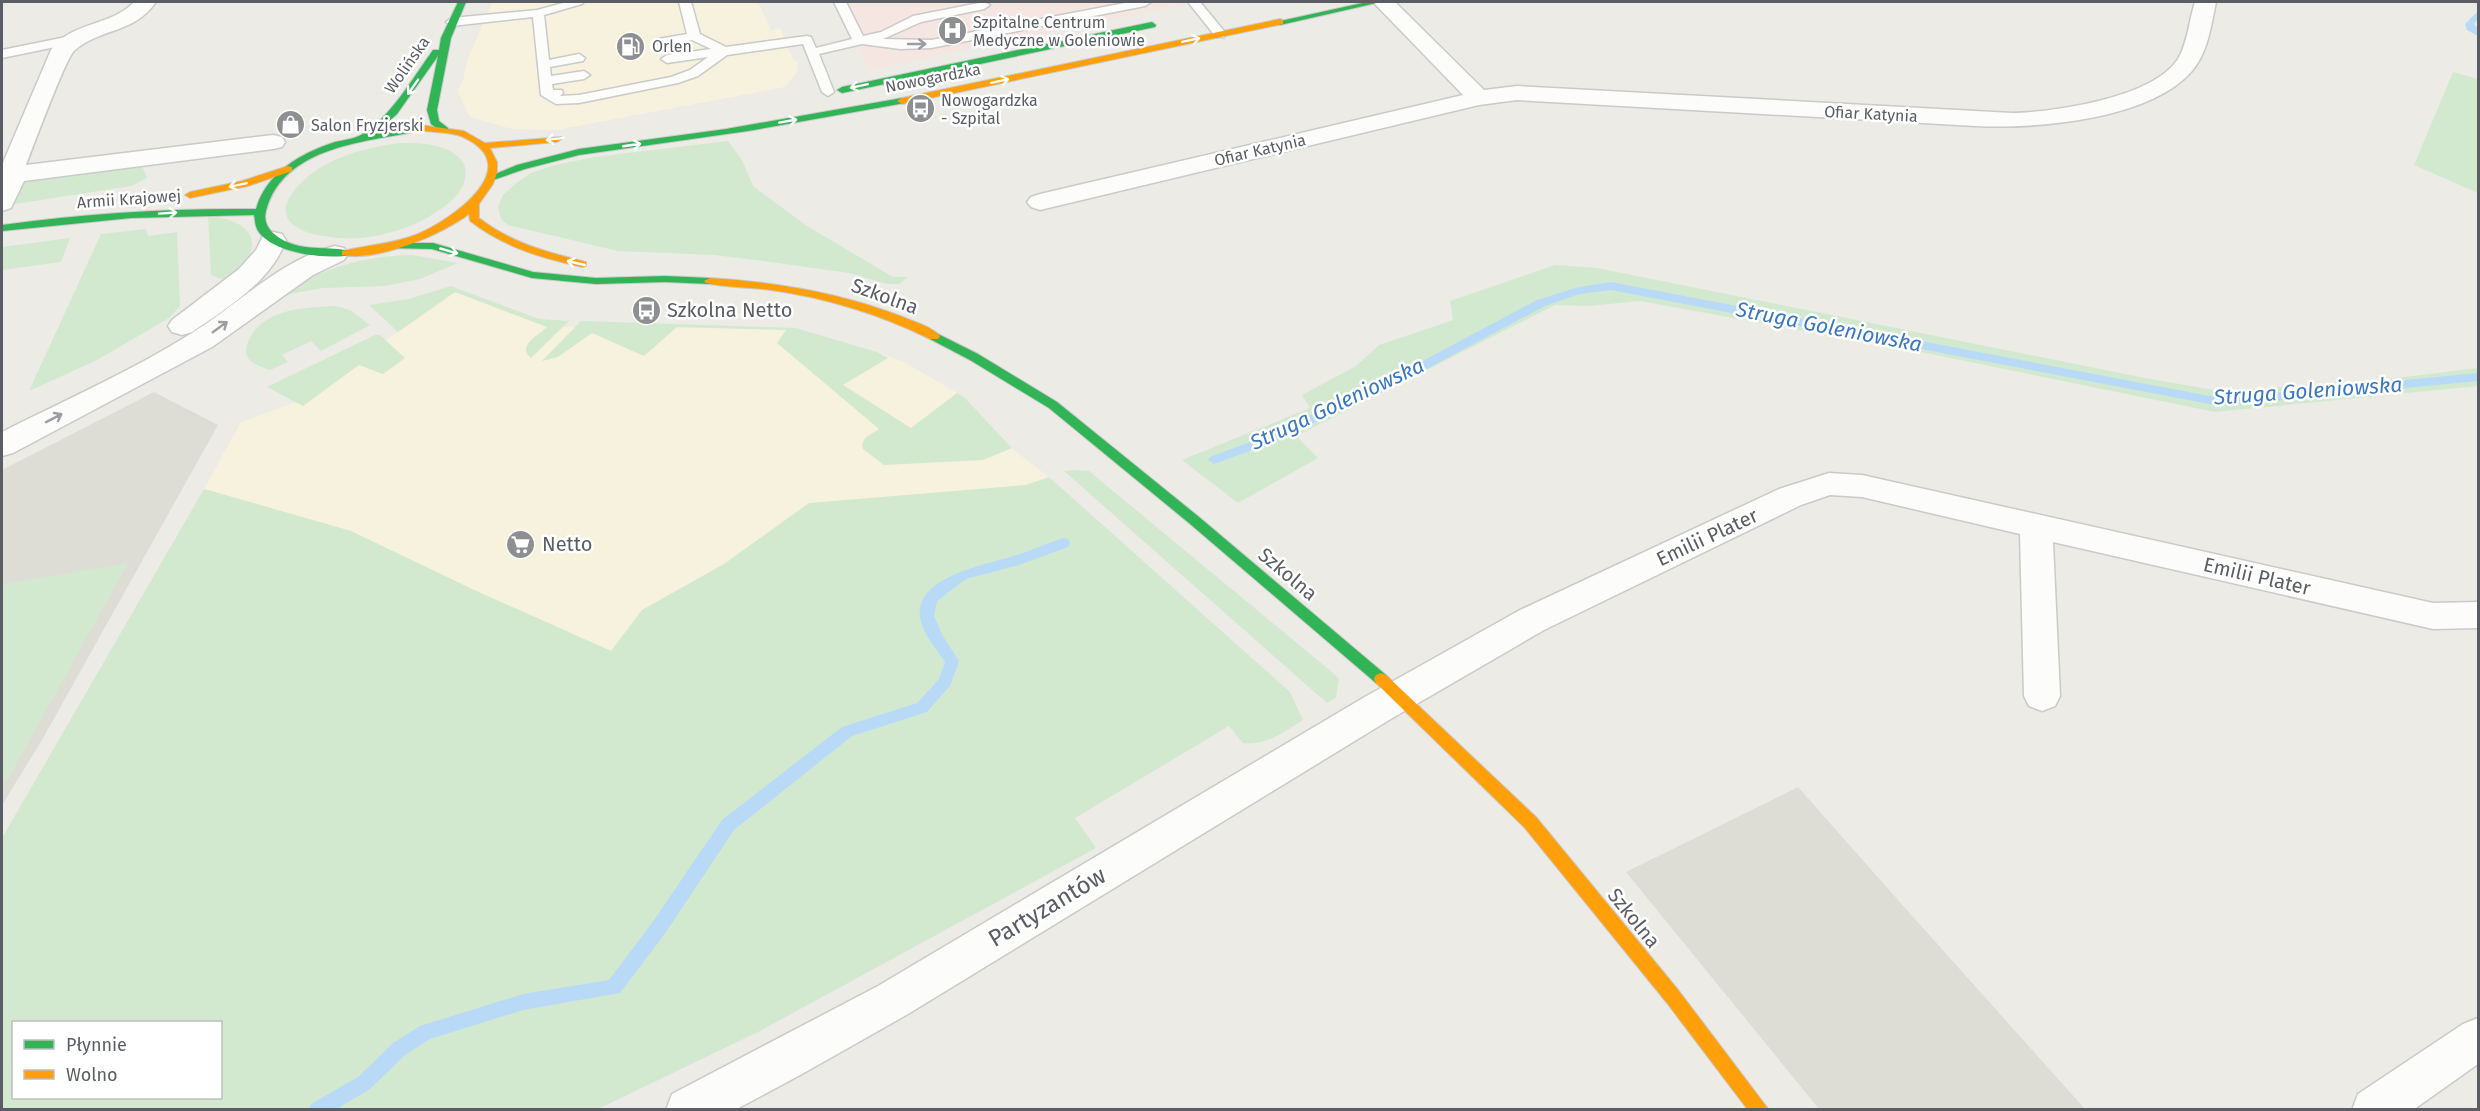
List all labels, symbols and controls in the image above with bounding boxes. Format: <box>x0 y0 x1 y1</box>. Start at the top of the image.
place label: Szpitalne Centrum Medyczne w Goleniowie <box>973 13 1145 50</box>
hospital icon: Szpitalne Centrum Medyczne w Goleniowie <box>936 15 968 47</box>
fuel station icon: Orlen <box>615 30 647 62</box>
street label: Wolińska <box>381 33 433 97</box>
one-way arrow <box>1181 34 1200 46</box>
place label: Orlen <box>652 37 692 56</box>
one-way arrow <box>906 39 926 50</box>
street label: Nowogardzka <box>884 59 982 97</box>
one-way arrow <box>990 75 1010 86</box>
one-way arrow <box>407 78 419 94</box>
one-way arrow <box>850 81 870 92</box>
place label: Nowogardzka - Szpital <box>941 91 1038 128</box>
bus stop icon: Nowogardzka - Szpital <box>904 93 936 125</box>
street label: Ofiar Katynia <box>1824 102 1918 126</box>
shop icon: Salon Fryzjerski <box>274 109 306 141</box>
one-way arrow <box>778 115 797 126</box>
place label: Salon Fryzjerski <box>311 116 423 135</box>
street label: Ofiar Katynia <box>1212 130 1308 170</box>
one-way arrow <box>545 134 565 145</box>
one-way arrow <box>621 139 641 150</box>
one-way arrow <box>229 180 249 191</box>
street label: Armii Krajowej <box>76 186 182 212</box>
one-way arrow <box>158 207 178 218</box>
one-way arrow <box>439 246 458 257</box>
one-way arrow <box>567 256 586 268</box>
street label: Szkolna <box>848 273 922 319</box>
bus stop icon: Szkolna Netto <box>630 294 662 326</box>
water label: Struga Goleniowska <box>1733 296 1924 358</box>
place label: Szkolna Netto <box>667 298 792 322</box>
one-way arrow <box>212 321 228 333</box>
water label: Struga Goleniowska <box>1245 352 1428 456</box>
water label: Struga Goleniowska <box>2212 371 2403 411</box>
one-way arrow <box>44 412 62 424</box>
street label: Emilii Plater <box>1652 503 1762 571</box>
supermarket icon: Netto <box>505 528 537 560</box>
place label: Netto <box>542 532 592 556</box>
street label: Szkolna <box>1254 542 1322 606</box>
street label: Emilii Plater <box>2201 552 2313 600</box>
street label: Partyzantów <box>983 861 1111 953</box>
street label: Szkolna <box>1603 883 1665 953</box>
legend <box>12 1021 222 1099</box>
text: Płynnie <box>66 1034 127 1056</box>
text: Wolno <box>66 1064 118 1086</box>

